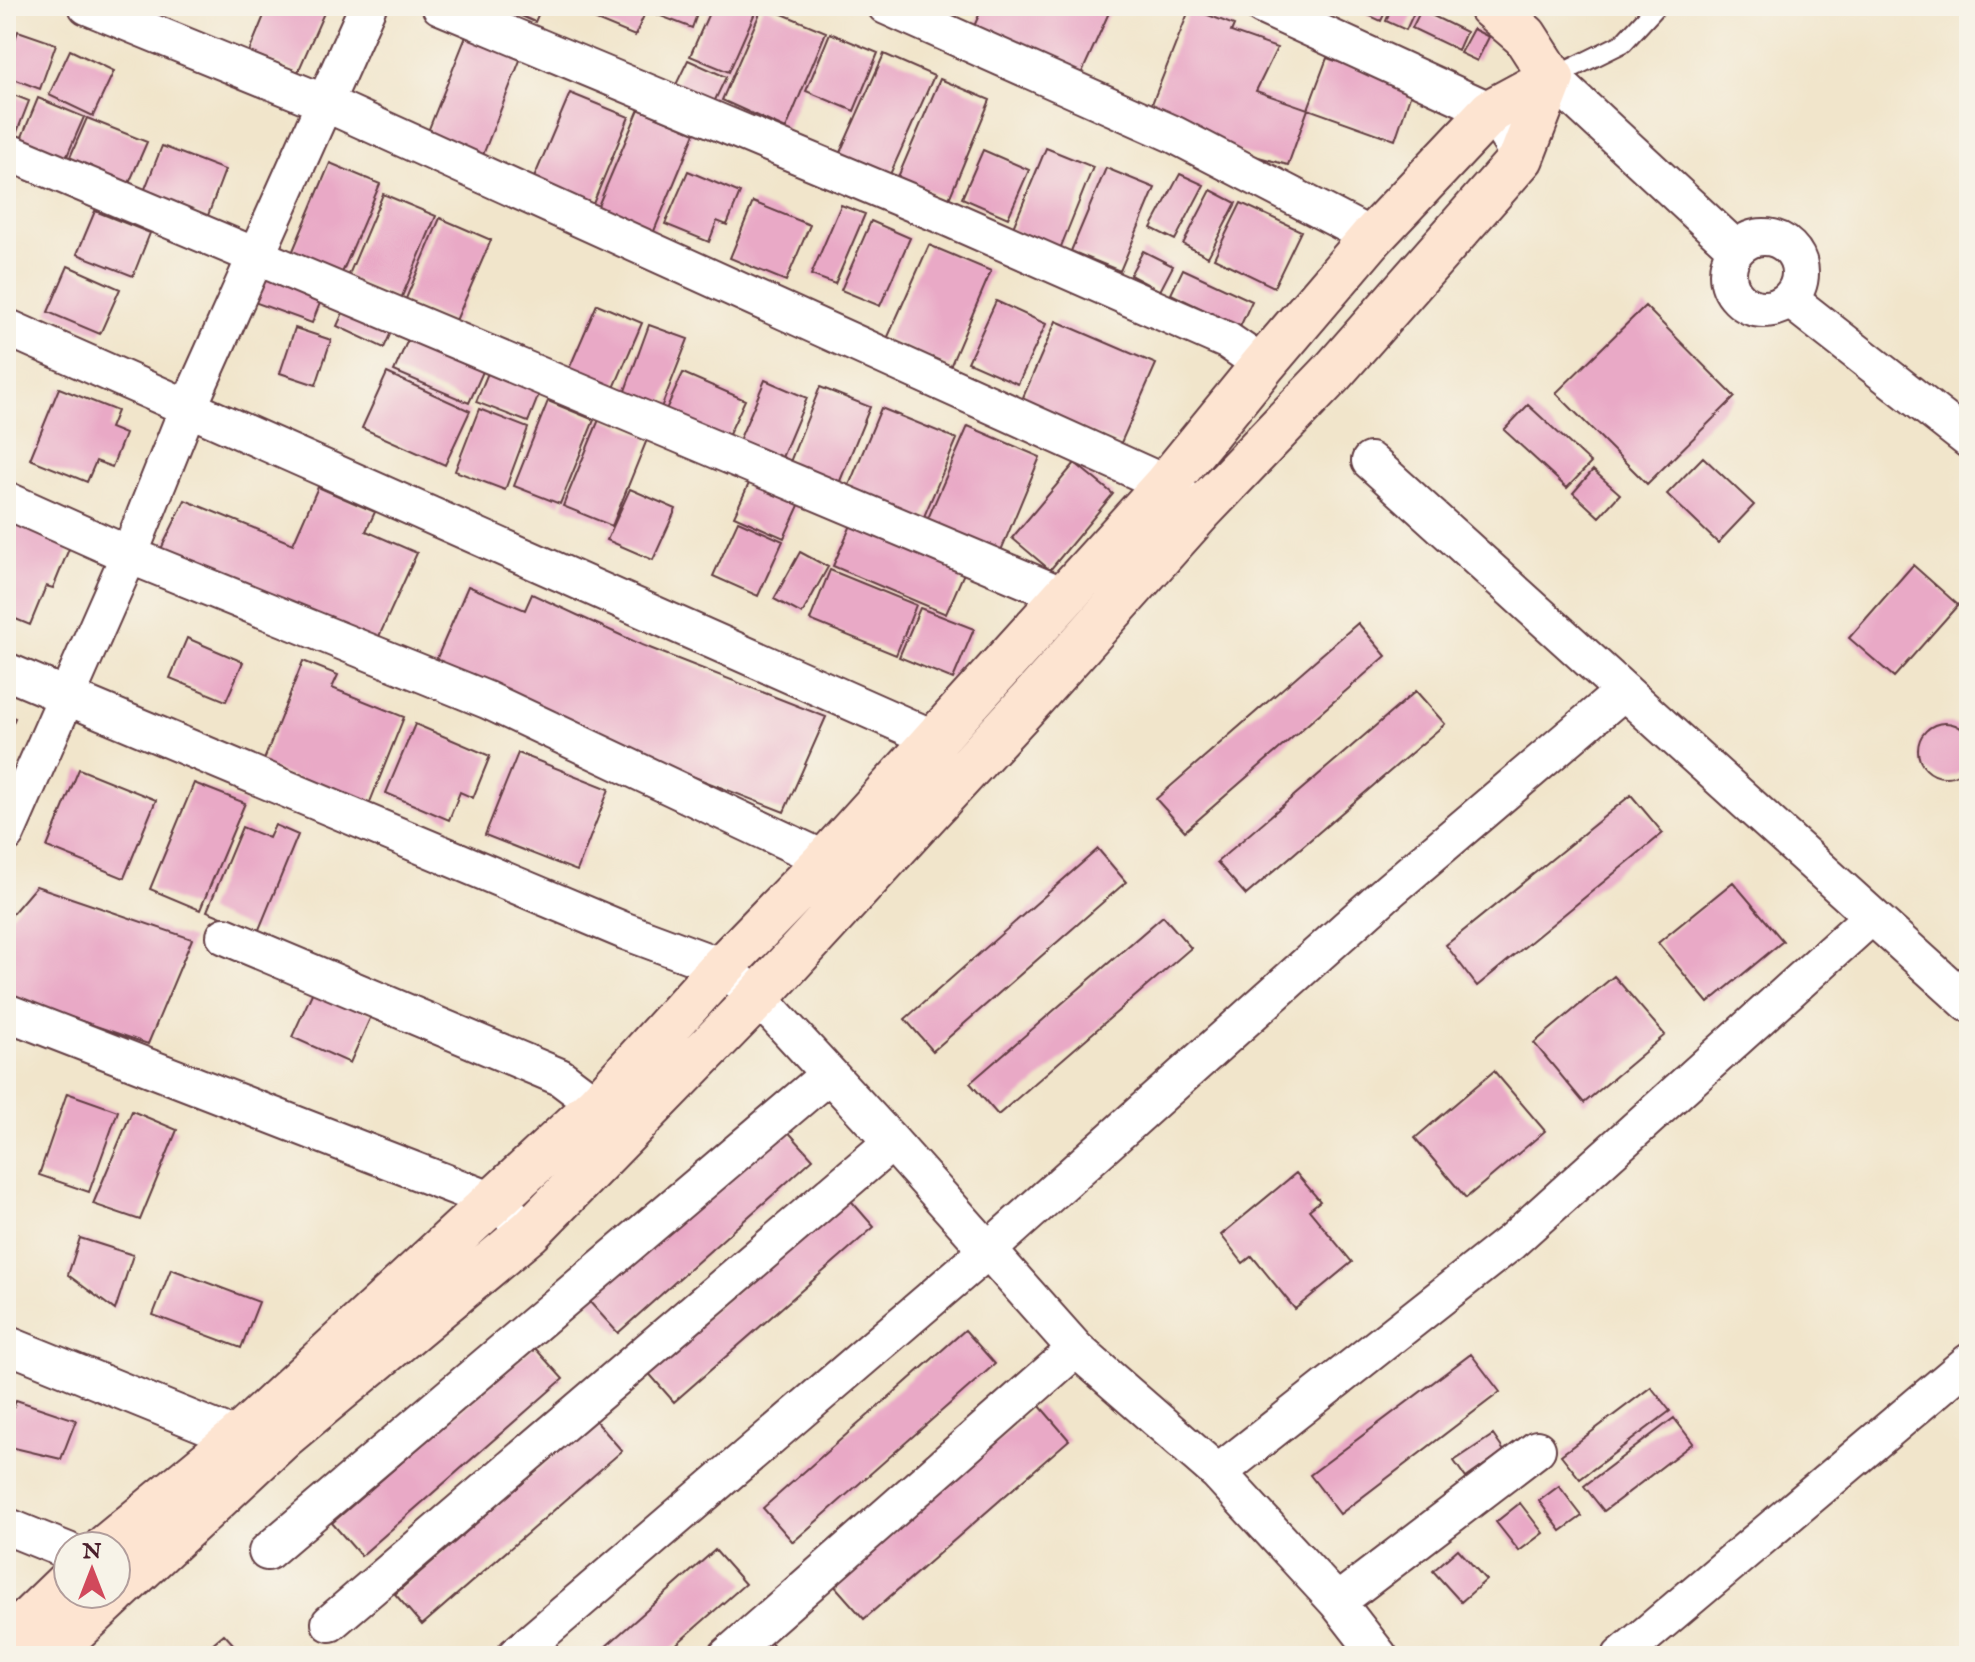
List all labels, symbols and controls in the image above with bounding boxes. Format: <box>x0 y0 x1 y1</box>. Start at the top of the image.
north arrow <box>52 1530 132 1610</box>
text: N <box>81 1538 102 1566</box>

